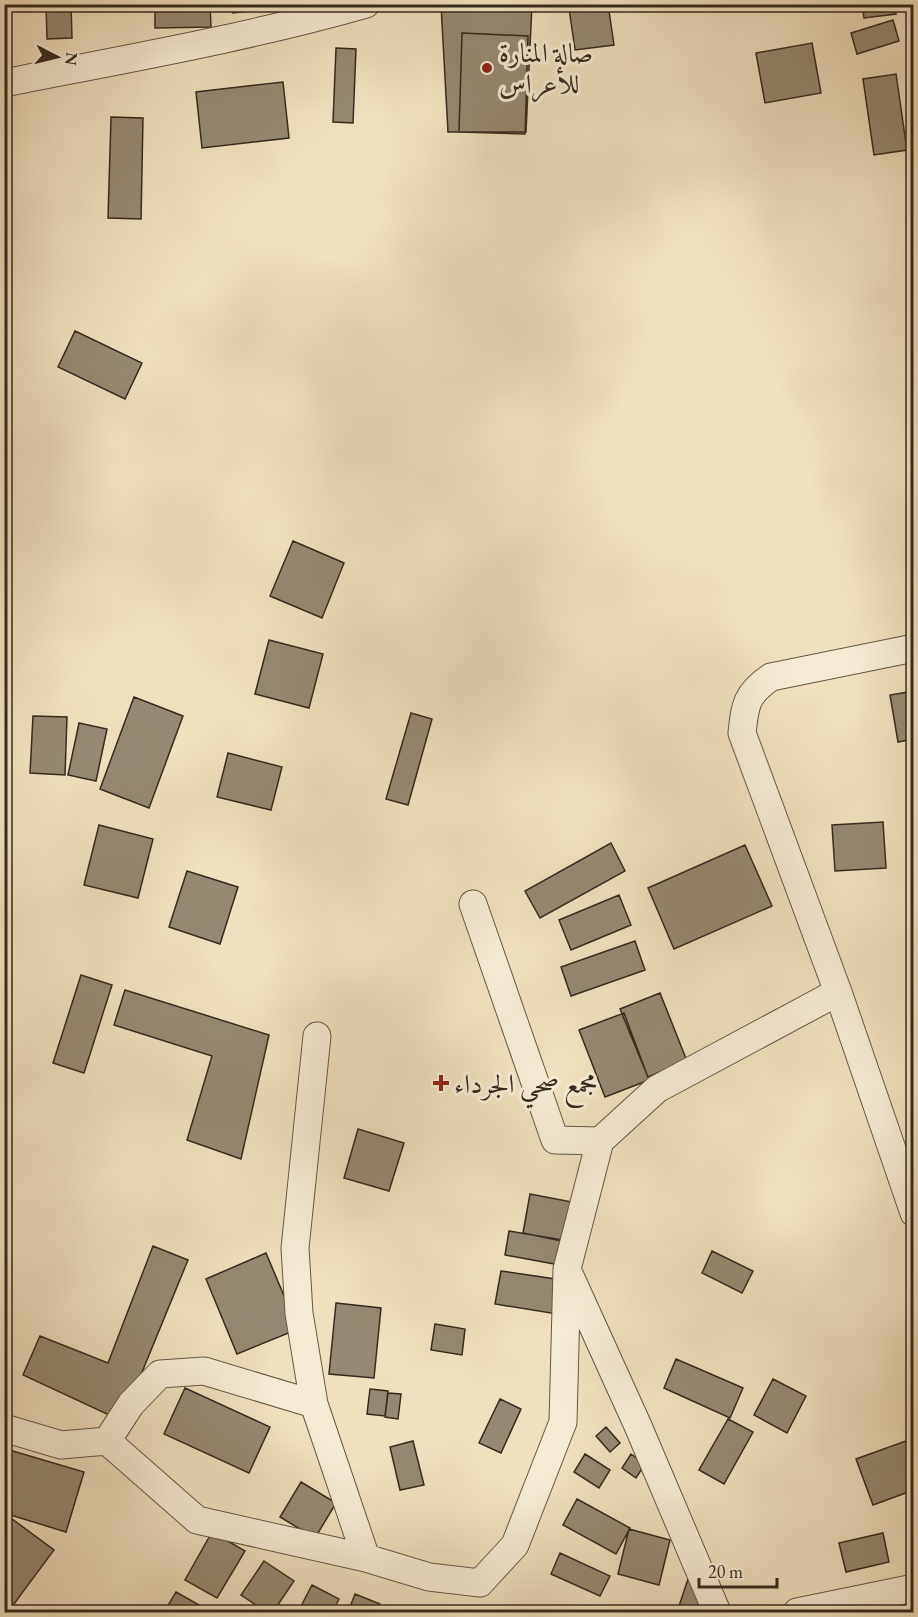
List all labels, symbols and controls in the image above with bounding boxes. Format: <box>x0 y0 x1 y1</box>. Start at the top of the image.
north arrow <box>27 27 87 87</box>
place label: صالة المنارة للأعراس <box>499 35 593 103</box>
text: N <box>60 51 83 67</box>
marker: صالة المنارة للأعراس <box>480 61 494 75</box>
place label: مجمع صحي الجرداء <box>454 1066 597 1109</box>
marker: مجمع صحي الجرداء <box>432 1074 450 1092</box>
scale bar <box>699 1551 777 1589</box>
text: 20 m <box>708 1560 743 1583</box>

